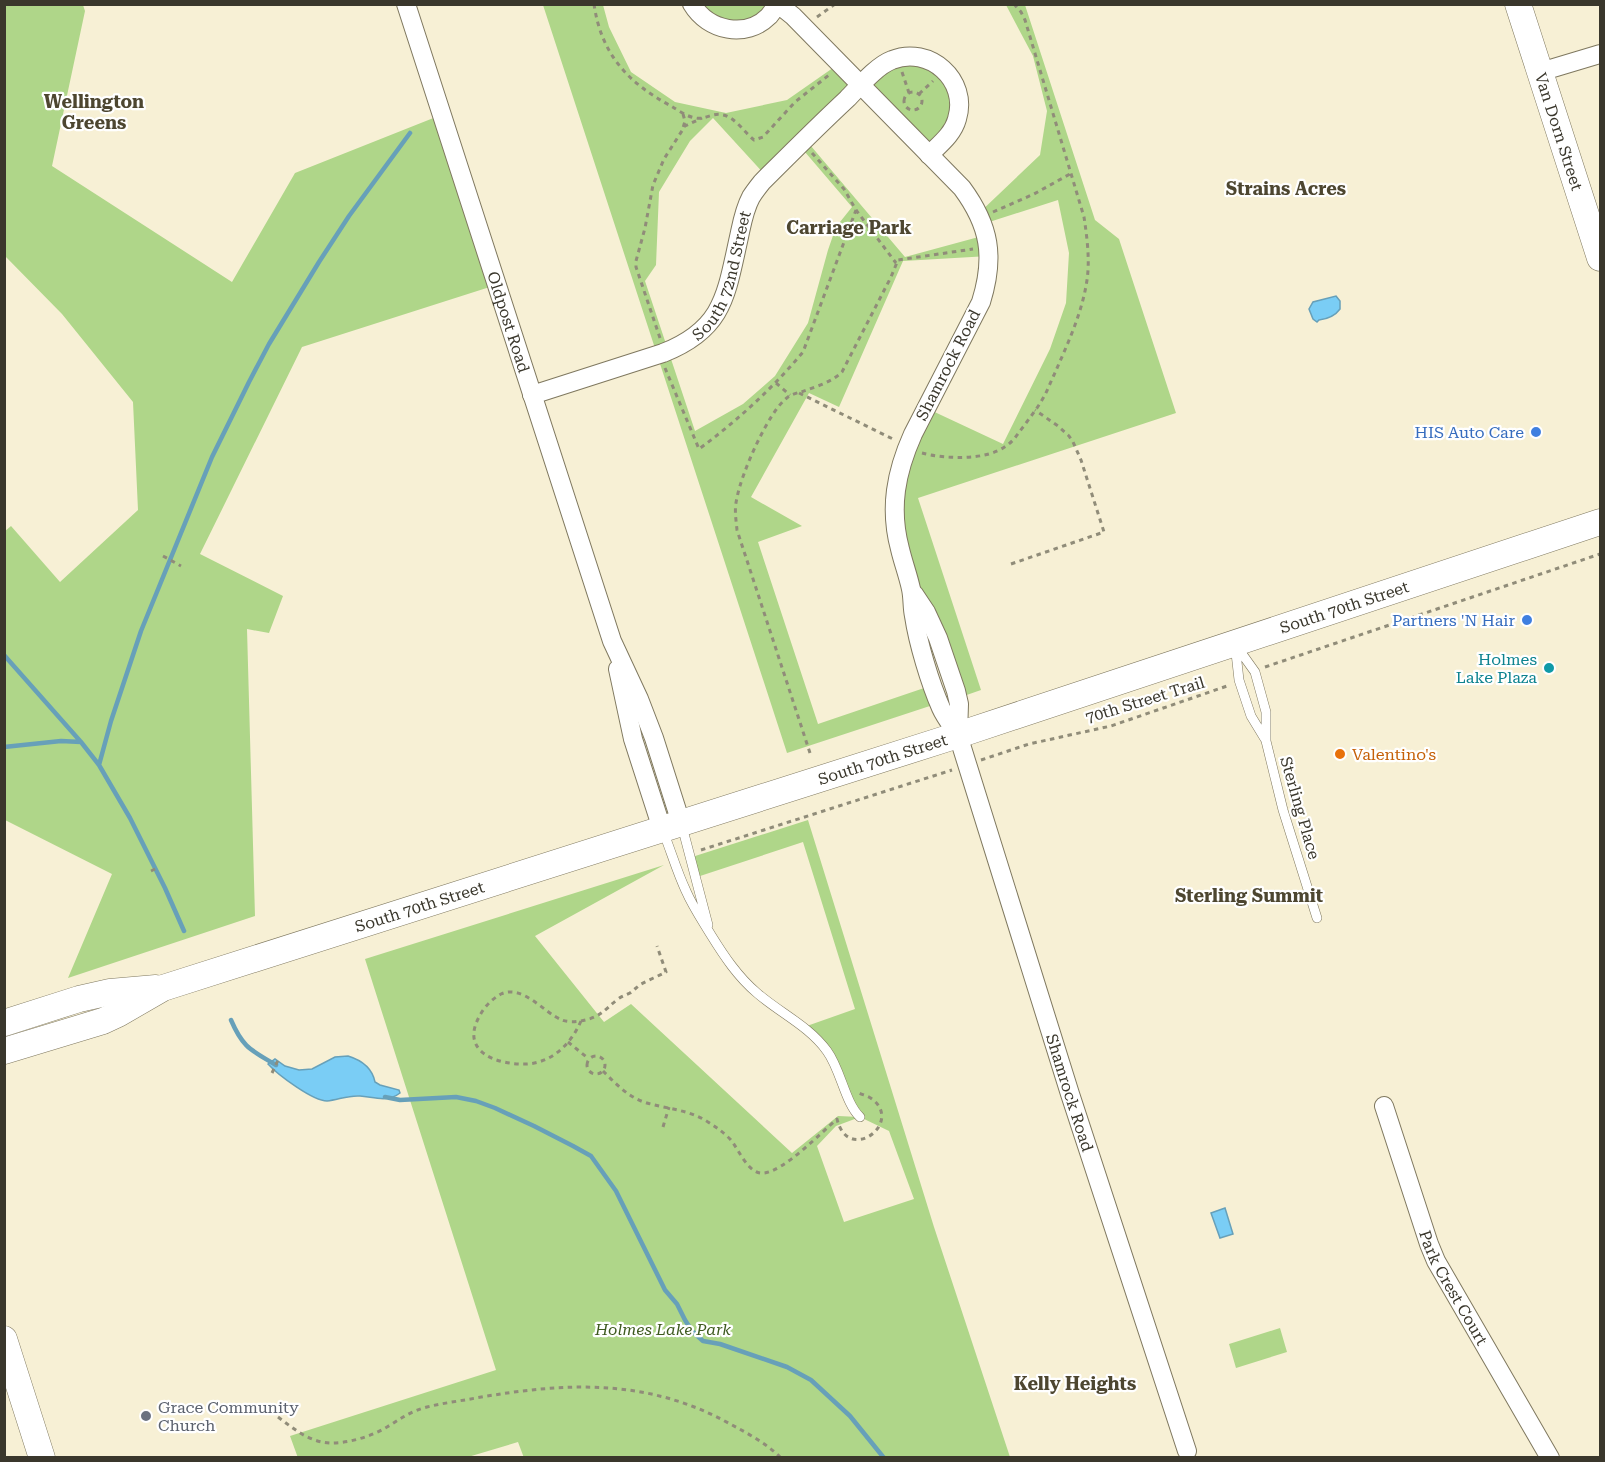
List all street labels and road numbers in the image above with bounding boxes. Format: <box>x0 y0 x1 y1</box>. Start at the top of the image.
street label: Van Dorn Street <box>1531 70 1587 193</box>
street label: South 72nd Street <box>688 209 754 344</box>
street label: Oldpost Road <box>484 269 534 375</box>
street label: Shamrock Road <box>912 306 984 424</box>
street label: South 70th Street <box>1277 577 1411 637</box>
street label: 70th Street Trail <box>1083 673 1207 727</box>
street label: South 70th Street <box>815 730 950 789</box>
street label: Sterling Place <box>1276 754 1324 862</box>
street label: South 70th Street <box>352 877 486 936</box>
street label: Shamrock Road <box>1042 1032 1098 1154</box>
street label: Park Crest Court <box>1416 1228 1492 1348</box>

